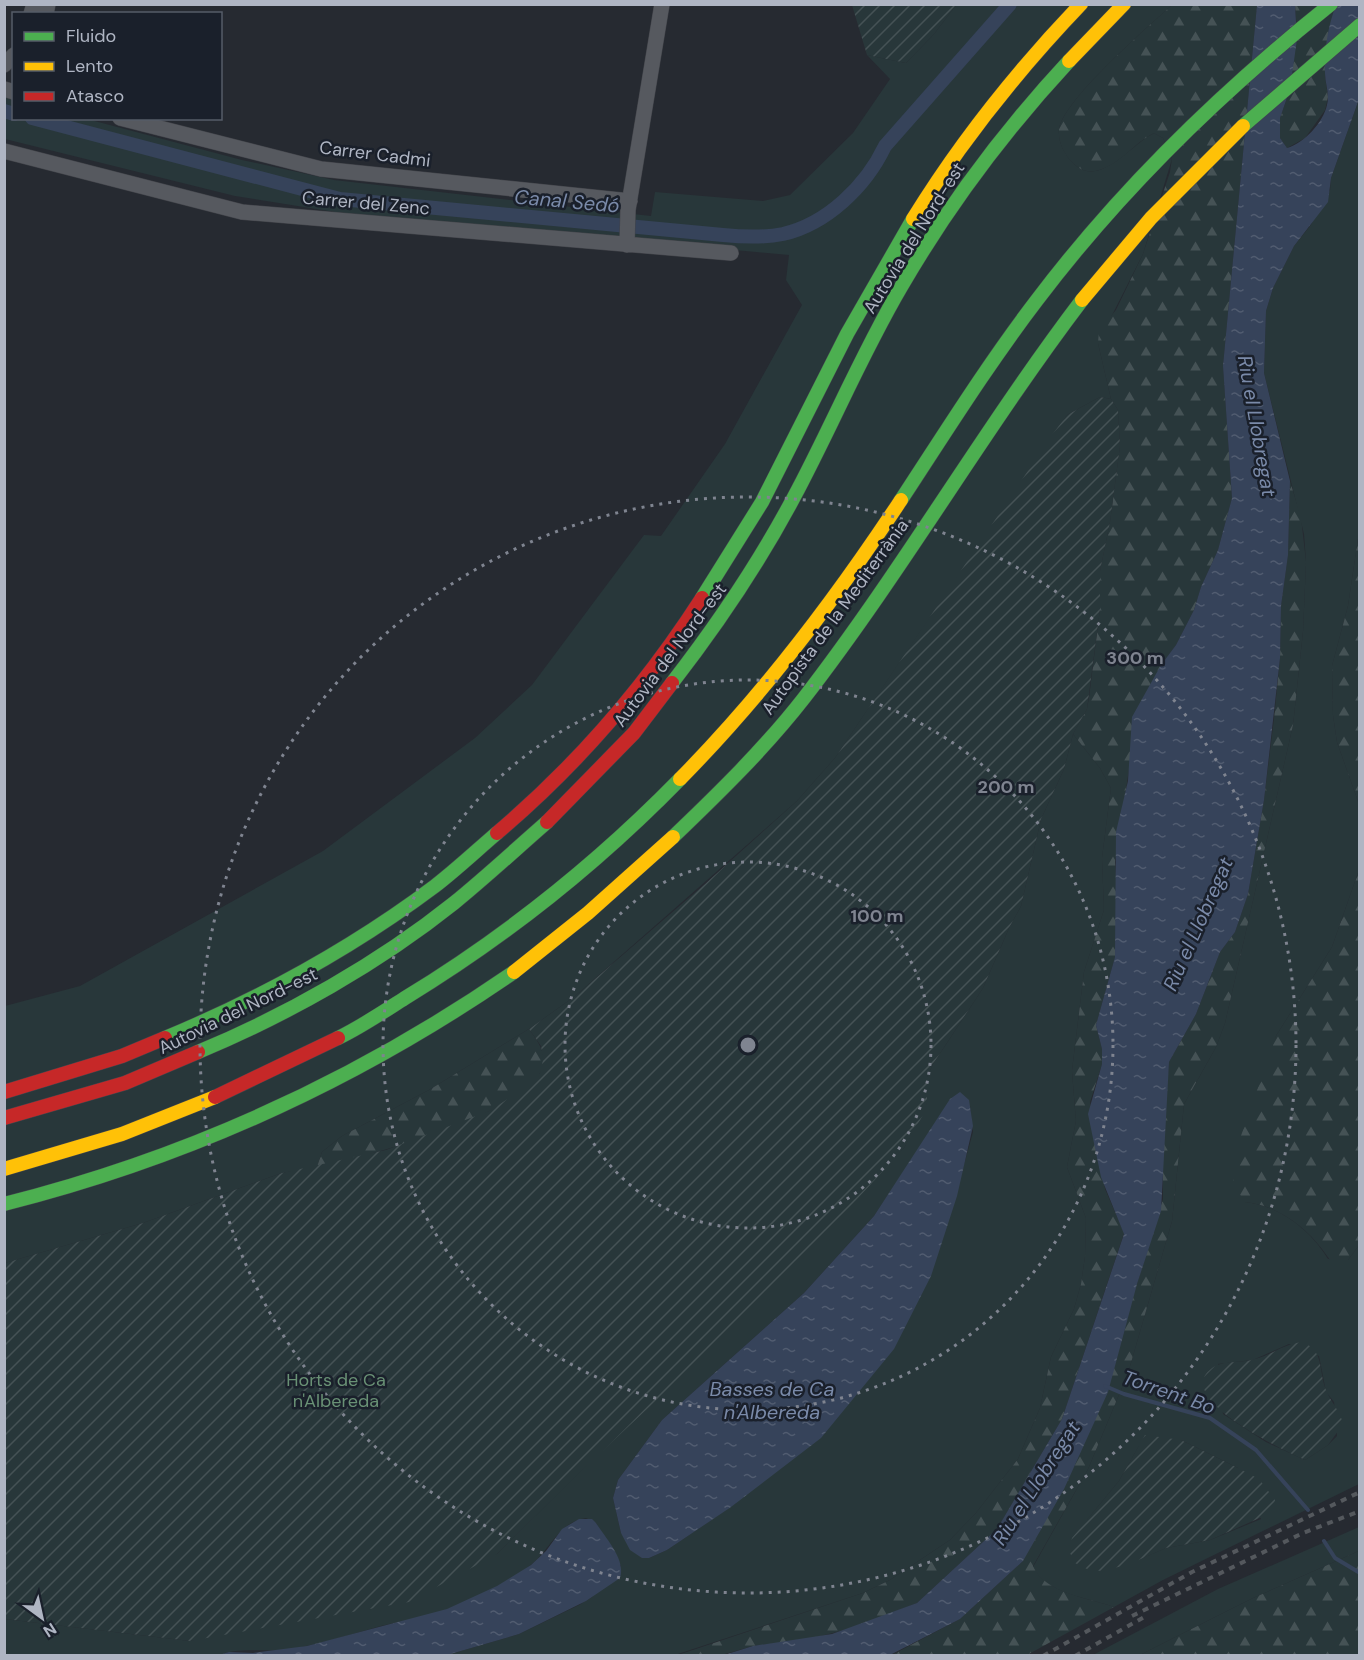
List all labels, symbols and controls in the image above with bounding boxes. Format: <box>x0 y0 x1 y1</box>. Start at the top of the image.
legend <box>12 12 222 120</box>
text: Fluido <box>66 24 116 48</box>
text: Lento <box>66 54 113 78</box>
text: Atasco <box>66 84 124 108</box>
street label: Carrer Cadmi <box>318 135 432 173</box>
street label: Autovia del Nord-est <box>858 158 970 318</box>
water label: Canal Sedó <box>513 183 621 219</box>
street label: Carrer del Zenc <box>301 185 431 221</box>
water label: Riu el Llobregat <box>1232 353 1282 499</box>
street label: Autopista de la Mediterrània <box>756 515 914 719</box>
street label: Autovia del Nord-est <box>608 578 732 732</box>
text: 300 m <box>1106 646 1164 670</box>
text: 200 m <box>978 775 1034 799</box>
water label: Riu el Llobregat <box>1157 853 1239 995</box>
text: 100 m <box>850 904 904 928</box>
street label: Autovia del Nord-est <box>154 962 322 1060</box>
centre of rings <box>738 1035 758 1055</box>
water label: Torrent Bo <box>1119 1364 1219 1420</box>
park label: Horts de Ca n'Albereda <box>286 1368 386 1413</box>
water label: Basses de Ca n'Albereda <box>710 1376 834 1425</box>
water label: Riu el Llobregat <box>986 1416 1086 1550</box>
north arrow <box>12 1588 72 1648</box>
text: N <box>39 1618 61 1642</box>

